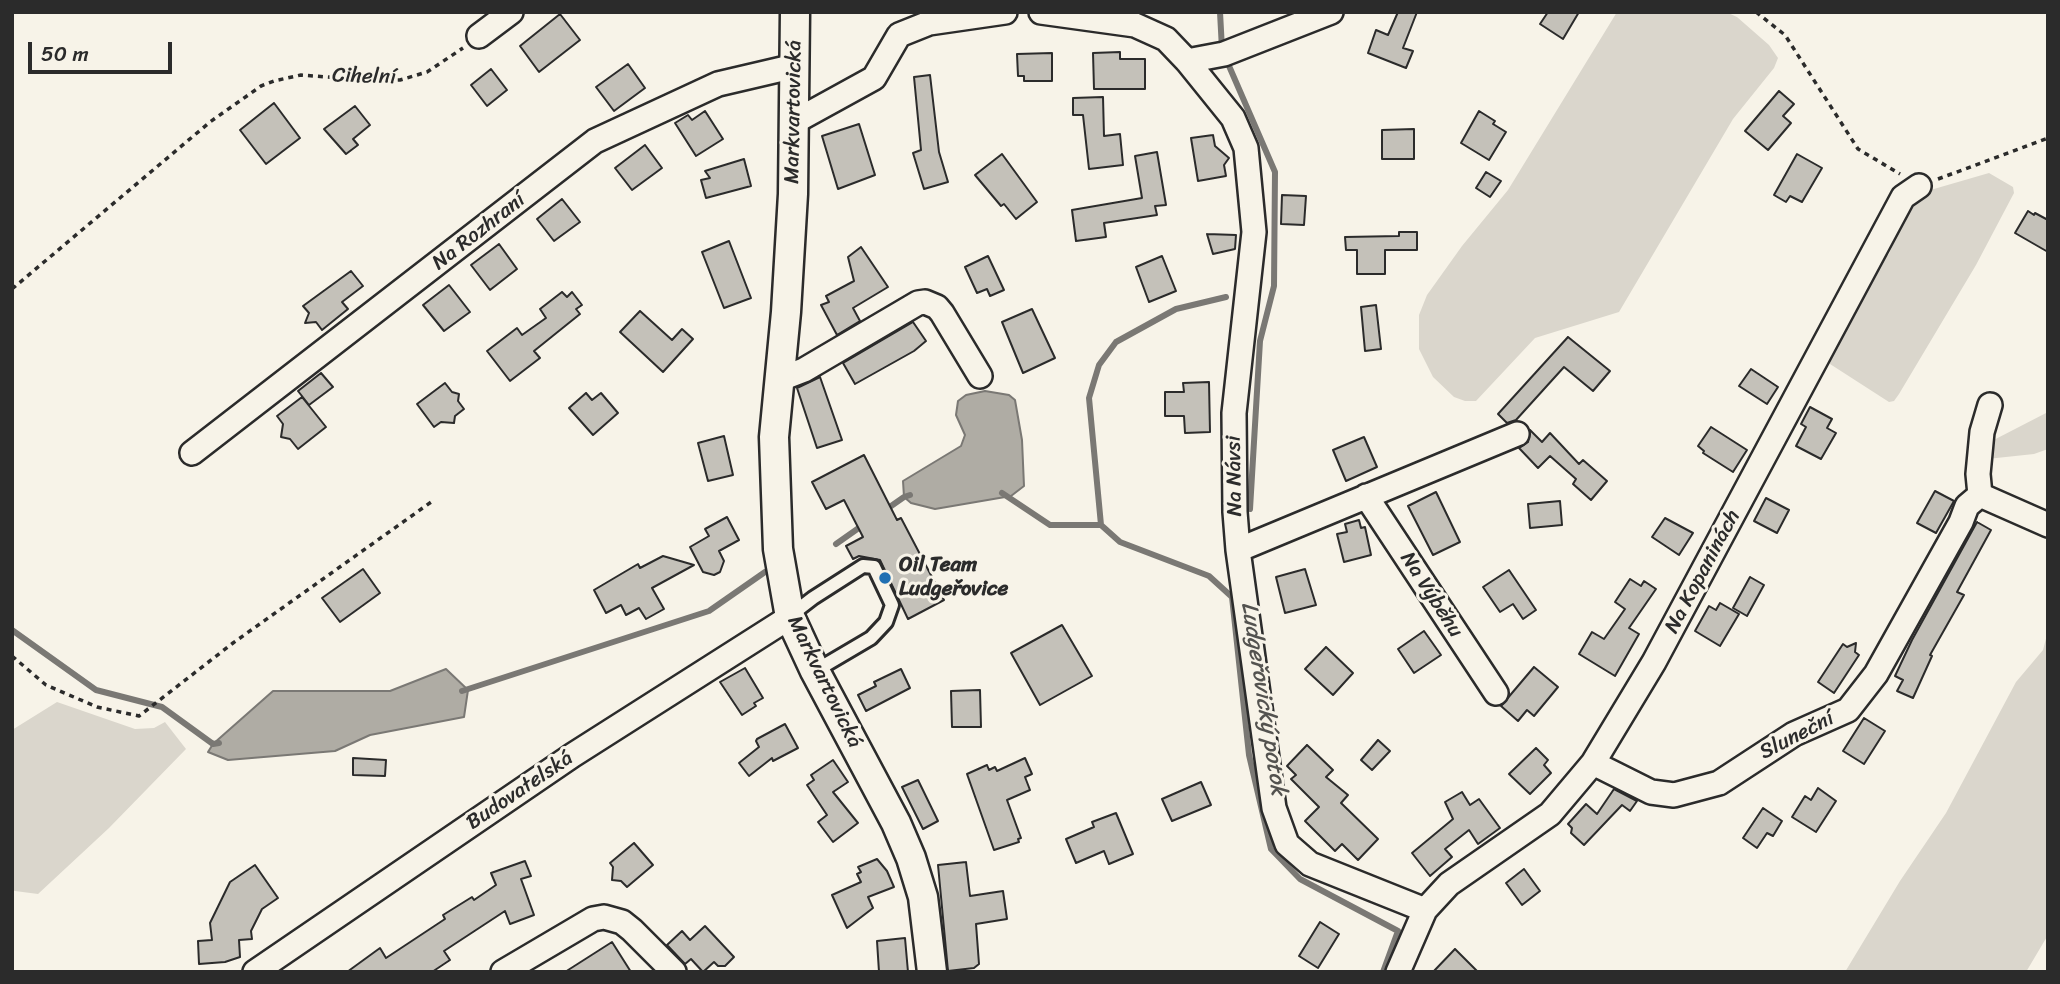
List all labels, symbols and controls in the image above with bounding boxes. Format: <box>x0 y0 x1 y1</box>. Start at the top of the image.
scale bar <box>32 28 175 72</box>
text: 50 m <box>41 35 89 73</box>
street label: Markvartovická <box>780 40 808 184</box>
street label: Cihelní <box>332 63 396 91</box>
street label: Na Rozhraní <box>427 188 531 276</box>
street label: Na Návsi <box>1222 435 1248 517</box>
street label: Na Kopaninách <box>1660 506 1746 638</box>
street label: Na Výběhu <box>1394 548 1468 642</box>
place label: Oil Team Ludgeřovice <box>899 553 1008 603</box>
marker: Oil Team Ludgeřovice <box>877 570 893 586</box>
water label: Ludgeřovický potok <box>1234 600 1292 798</box>
street label: Markvartovická <box>781 612 867 752</box>
street label: Sluneční <box>1756 707 1838 765</box>
street label: Budovatelská <box>462 746 578 836</box>

